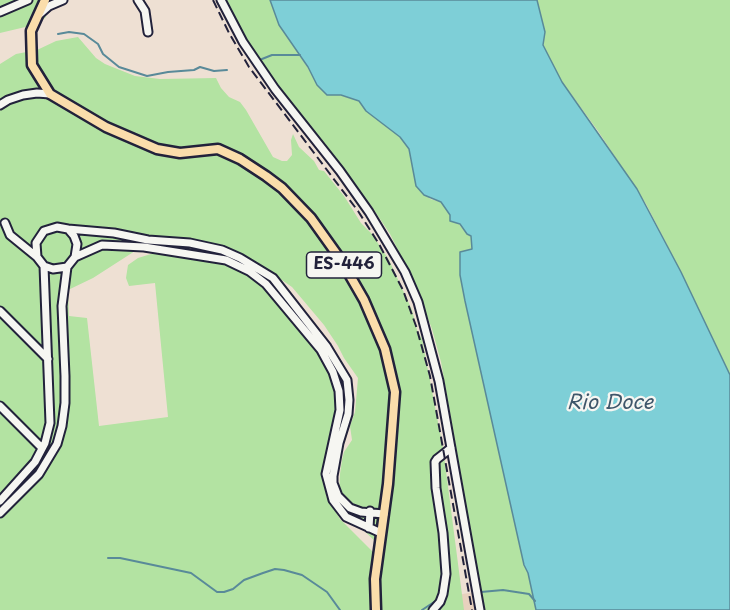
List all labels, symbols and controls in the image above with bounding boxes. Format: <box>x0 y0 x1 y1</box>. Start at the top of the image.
road number: ES-446 <box>306 252 382 278</box>
water label: Rio Doce <box>567 391 653 415</box>

